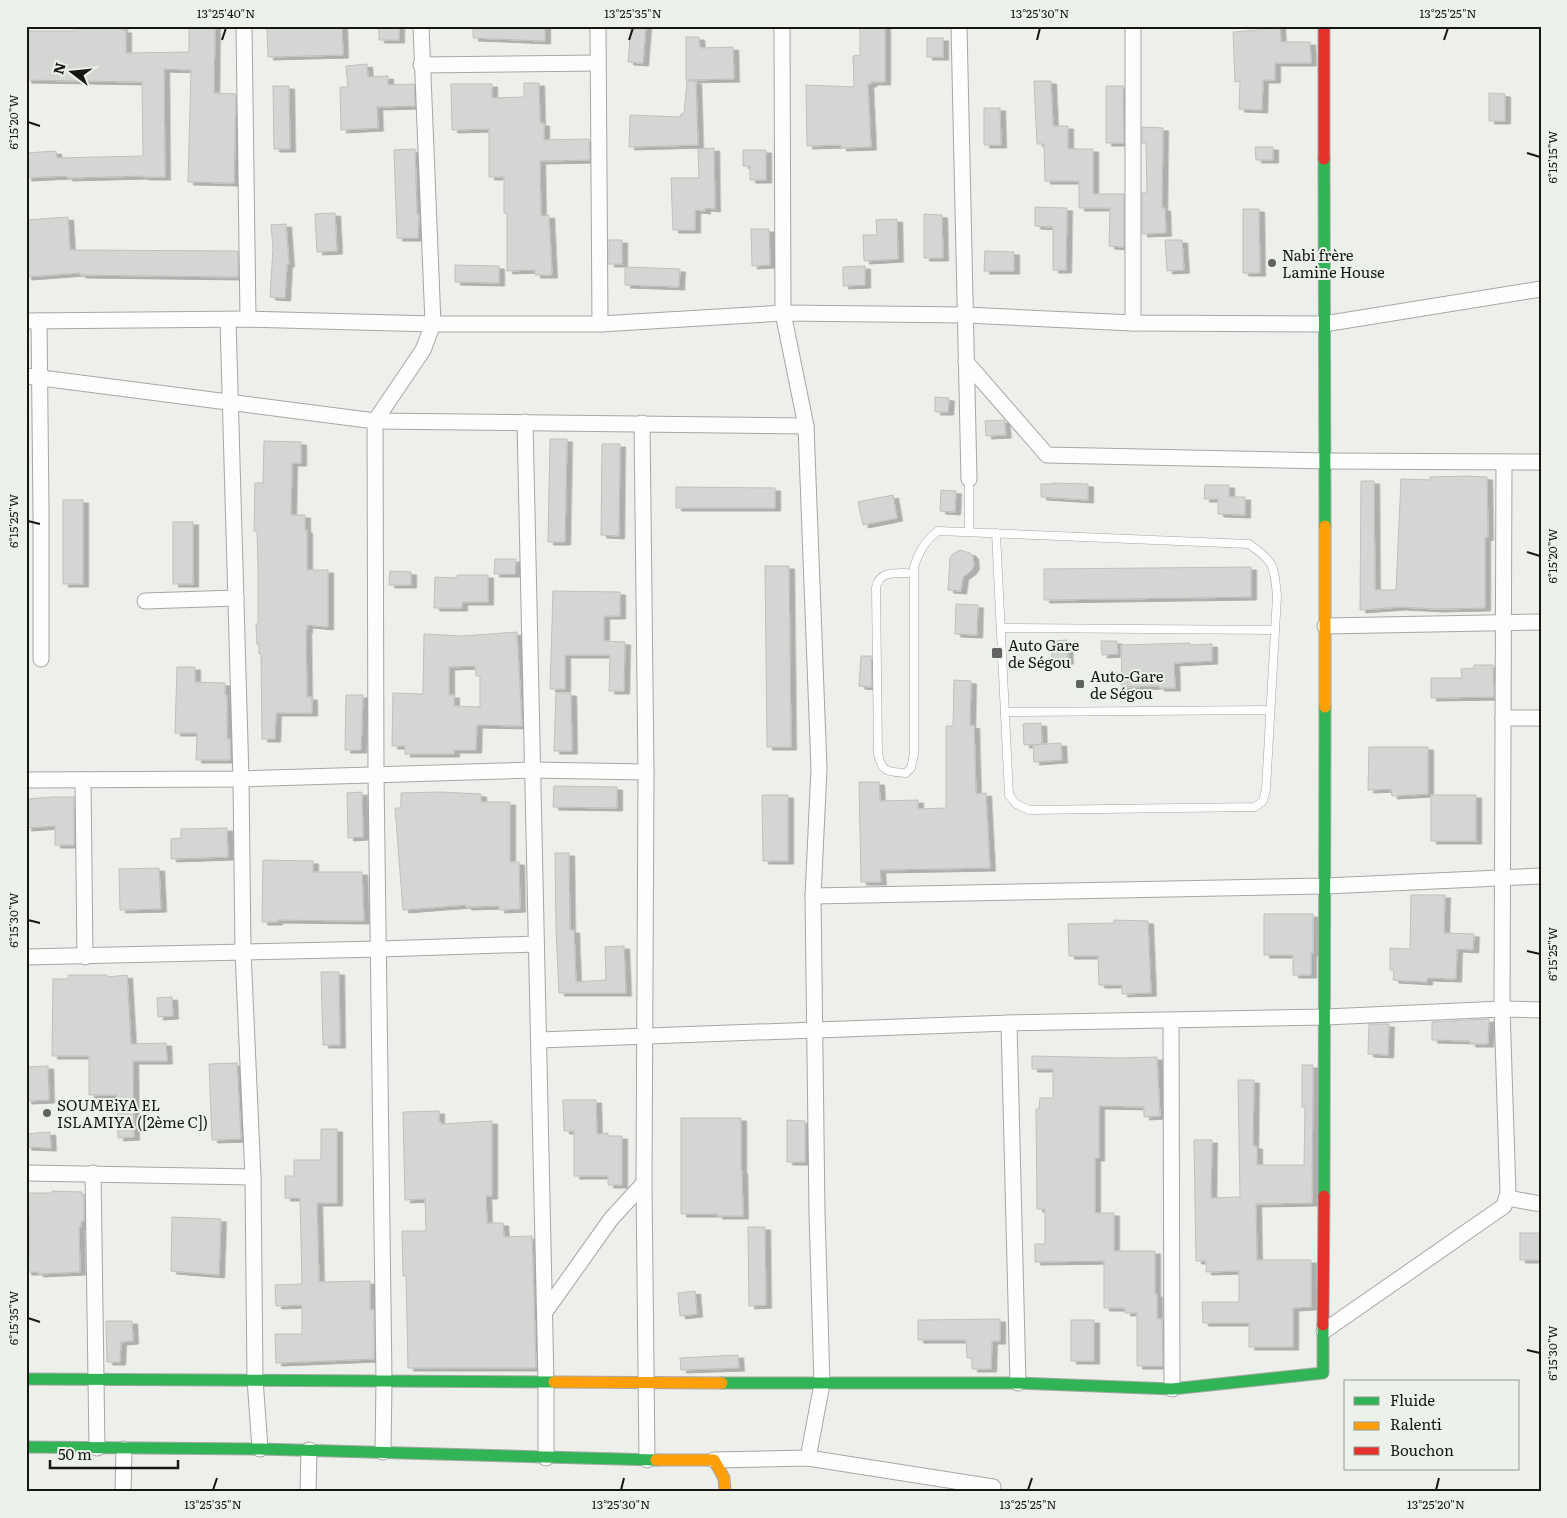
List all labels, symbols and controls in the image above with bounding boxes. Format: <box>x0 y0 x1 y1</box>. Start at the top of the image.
text: 13°25'40"N <box>197 4 255 22</box>
text: 13°25'35"N <box>604 4 662 22</box>
text: 13°25'30"N <box>1011 4 1069 22</box>
text: 13°25'25"N <box>1419 4 1477 22</box>
north arrow <box>48 48 98 98</box>
text: N <box>47 59 70 77</box>
text: 6°15'20"W <box>4 95 22 149</box>
text: 6°15'15"W <box>1543 131 1561 183</box>
place label: Nabi frère Lamine House <box>1282 243 1385 283</box>
marker: Nabi frère Lamine House <box>1266 257 1278 269</box>
text: 6°15'25"W <box>4 494 22 548</box>
text: 6°15'20"W <box>1543 529 1561 583</box>
place label: Auto Gare de Ségou <box>1008 633 1079 673</box>
marker: Auto Gare de Ségou <box>990 646 1004 660</box>
place label: Auto-Gare de Ségou <box>1090 664 1164 704</box>
marker: Auto-Gare de Ségou <box>1074 678 1086 690</box>
text: 6°15'30"W <box>4 892 22 948</box>
text: 6°15'25"W <box>1543 927 1561 981</box>
place label: SOUMEiYA EL ISLAMIYA ([2ème C]) <box>57 1093 208 1133</box>
marker: SOUMEiYA EL ISLAMIYA ([2ème C]) <box>41 1107 53 1119</box>
text: 6°15'35"W <box>4 1291 22 1345</box>
text: 6°15'30"W <box>1543 1325 1561 1381</box>
legend <box>1344 1380 1520 1470</box>
text: Fluide <box>1390 1388 1435 1411</box>
text: Ralenti <box>1390 1412 1442 1435</box>
scale bar <box>50 1438 178 1470</box>
text: Bouchon <box>1390 1438 1454 1461</box>
text: 50 m <box>58 1442 92 1465</box>
text: 13°25'35"N <box>184 1495 242 1513</box>
text: 13°25'30"N <box>592 1495 650 1513</box>
text: 13°25'25"N <box>999 1495 1057 1513</box>
text: 13°25'20"N <box>1407 1495 1465 1513</box>

